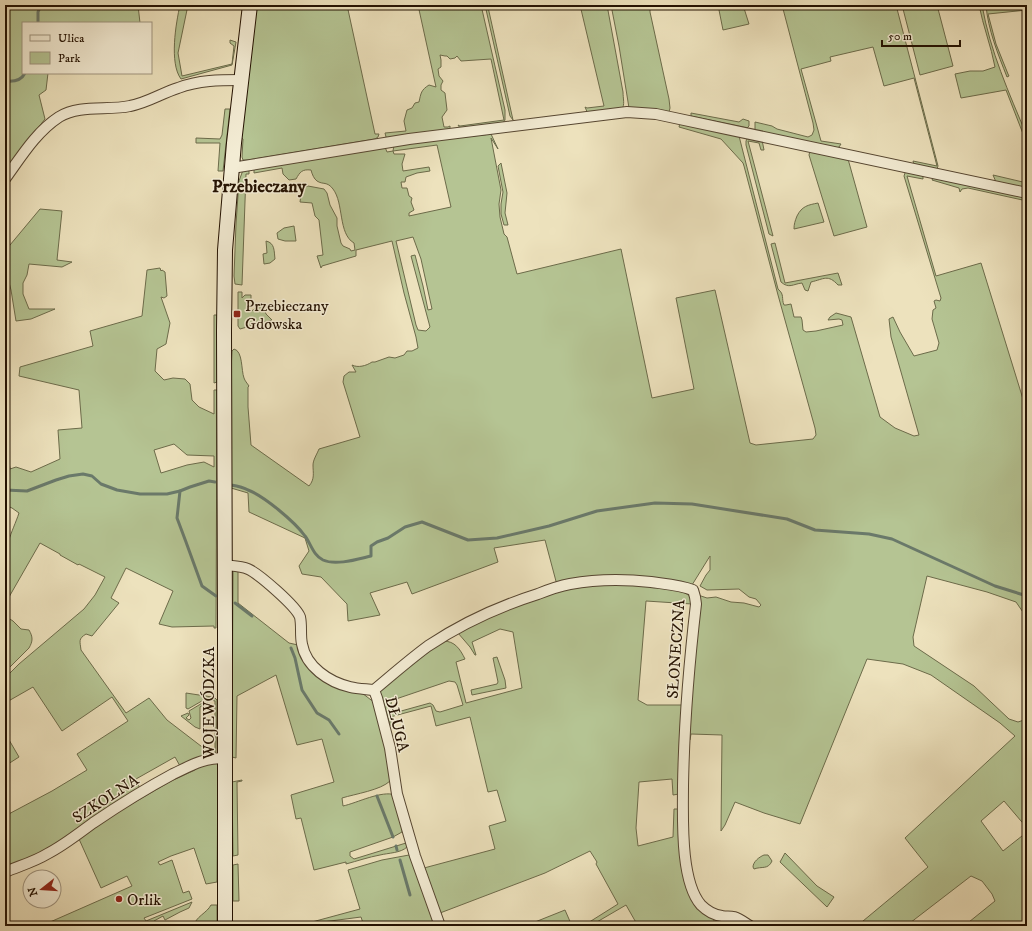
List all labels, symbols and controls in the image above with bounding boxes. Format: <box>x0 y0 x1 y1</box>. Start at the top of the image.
legend <box>22 22 152 74</box>
scale bar <box>882 22 960 48</box>
text: 50 m <box>888 29 912 44</box>
text: Ulica <box>58 31 85 46</box>
text: Park <box>58 51 80 66</box>
district label: Przebieczany <box>212 176 306 198</box>
place label: Przebieczany Gdowska <box>245 296 329 334</box>
marker: Przebieczany Gdowska <box>232 309 242 319</box>
street label: SŁONECZNA <box>663 598 689 699</box>
street label: WOJEWÓDZKA <box>199 646 219 760</box>
street label: DŁUGA <box>380 694 414 755</box>
street label: SZKOLNA <box>69 770 143 828</box>
north arrow <box>22 869 62 909</box>
text: N <box>25 885 41 898</box>
place label: Orlik <box>127 890 161 910</box>
marker: Orlik <box>114 894 124 904</box>

